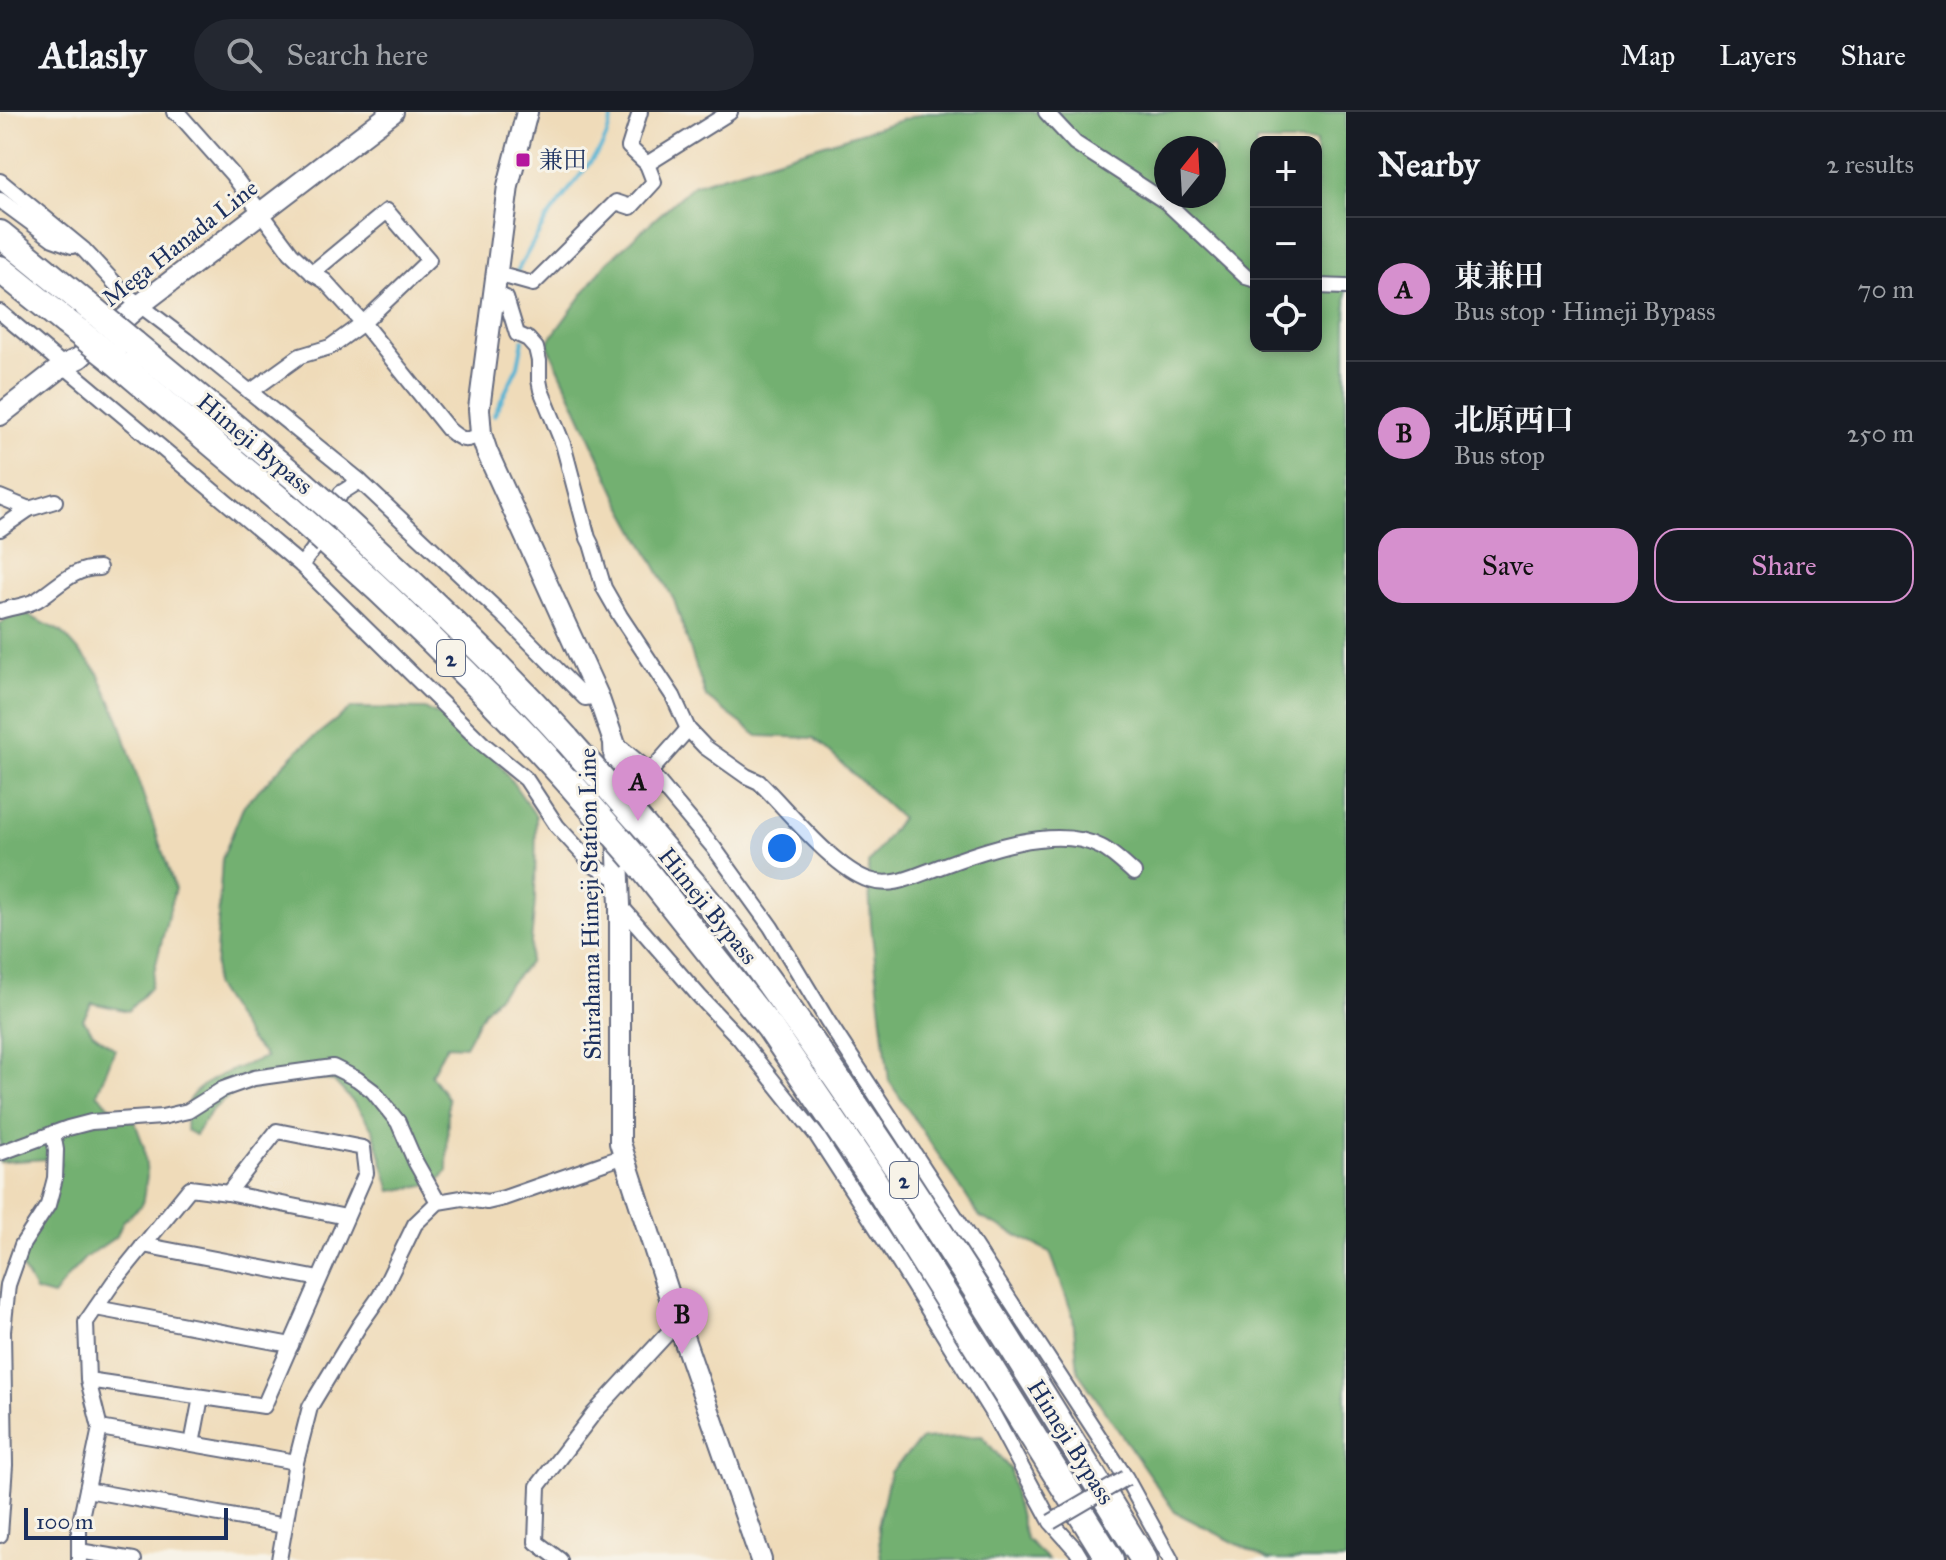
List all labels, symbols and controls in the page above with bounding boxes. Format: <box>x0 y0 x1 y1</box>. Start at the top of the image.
search box <box>194 19 754 91</box>
text: Atlasly <box>40 32 146 78</box>
icon: search <box>222 33 266 77</box>
text: Search here <box>286 37 428 73</box>
text: Map <box>1620 38 1675 73</box>
text: Layers <box>1719 38 1797 73</box>
text: Share <box>1841 38 1906 73</box>
north arrow <box>1154 136 1226 208</box>
map controls <box>1250 136 1322 352</box>
button: + <box>1250 136 1322 208</box>
text: Nearby <box>1378 144 1480 185</box>
place label: 兼田 <box>539 145 587 175</box>
text: 2 results <box>1826 148 1914 180</box>
marker: 兼田 <box>514 151 532 169</box>
street label: Mega Hanada Line <box>96 173 264 313</box>
button: − <box>1250 208 1322 280</box>
text: 東兼田 <box>1454 258 1544 294</box>
text: A <box>1395 273 1413 305</box>
text: 70 m <box>1858 273 1914 305</box>
button: locate <box>1250 280 1322 352</box>
text: Bus stop · Himeji Bypass <box>1454 295 1716 327</box>
street label: Himeji Bypass <box>191 387 319 501</box>
text: 北原西口 <box>1454 402 1574 438</box>
text: B <box>1395 417 1413 449</box>
text: 250 m <box>1847 417 1914 449</box>
text: Bus stop <box>1454 439 1545 471</box>
button: Save <box>1378 528 1638 603</box>
button: Share <box>1654 528 1914 603</box>
road number: 2 <box>437 640 465 676</box>
street label: Shirahama Himeji Station Line <box>572 748 608 1060</box>
pin: A <box>612 755 664 821</box>
your location <box>762 828 802 868</box>
street label: Himeji Bypass <box>652 841 764 971</box>
road number: 2 <box>890 1162 918 1198</box>
pin: B <box>656 1288 708 1354</box>
street label: Himeji Bypass <box>1021 1374 1121 1510</box>
scale bar <box>24 1504 228 1540</box>
text: 100 m <box>36 1508 93 1535</box>

